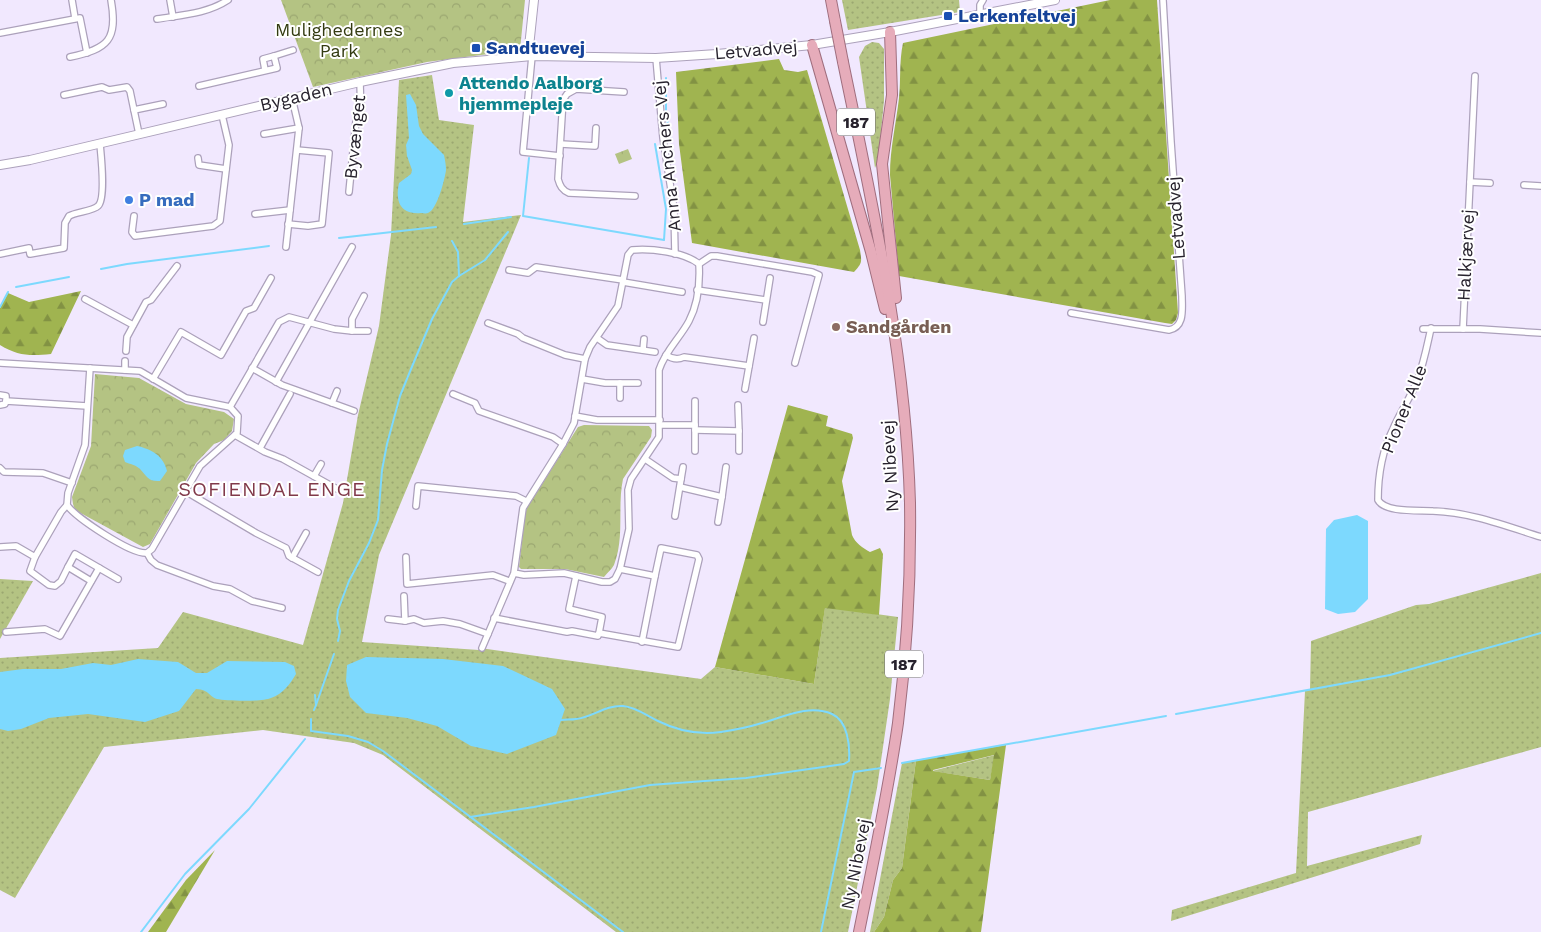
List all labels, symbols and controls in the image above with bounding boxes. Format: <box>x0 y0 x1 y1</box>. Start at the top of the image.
place label: Lerkenfeltvej <box>958 5 1076 26</box>
marker: Lerkenfeltvej <box>942 10 954 22</box>
park label: Mulighedernes Park <box>275 19 403 61</box>
street label: Letvadvej <box>714 35 798 64</box>
place label: Sandtuevej <box>486 37 585 58</box>
marker: Sandtuevej <box>470 42 482 54</box>
place label: Attendo Aalborg hjemmepleje <box>459 72 603 114</box>
street label: Bygaden <box>258 78 334 115</box>
street label: Anna Anchers Vej <box>648 79 685 233</box>
marker: Attendo Aalborg hjemmepleje <box>443 87 455 99</box>
street label: Byvænget <box>340 93 369 180</box>
road number: 187 <box>837 108 875 136</box>
street label: Letvadvej <box>1162 176 1189 260</box>
place label: P mad <box>139 189 195 210</box>
marker: P mad <box>123 194 135 206</box>
street label: Halkjærvej <box>1453 209 1478 301</box>
place label: Sandgården <box>846 316 951 337</box>
marker: Sandgården <box>830 321 842 333</box>
street label: Pioner Alle <box>1376 361 1431 456</box>
street label: Ny Nibevej <box>877 419 902 513</box>
district label: SOFIENDAL ENGE <box>178 477 366 501</box>
road number: 187 <box>885 651 923 678</box>
street label: Ny Nibevej <box>836 817 875 911</box>

